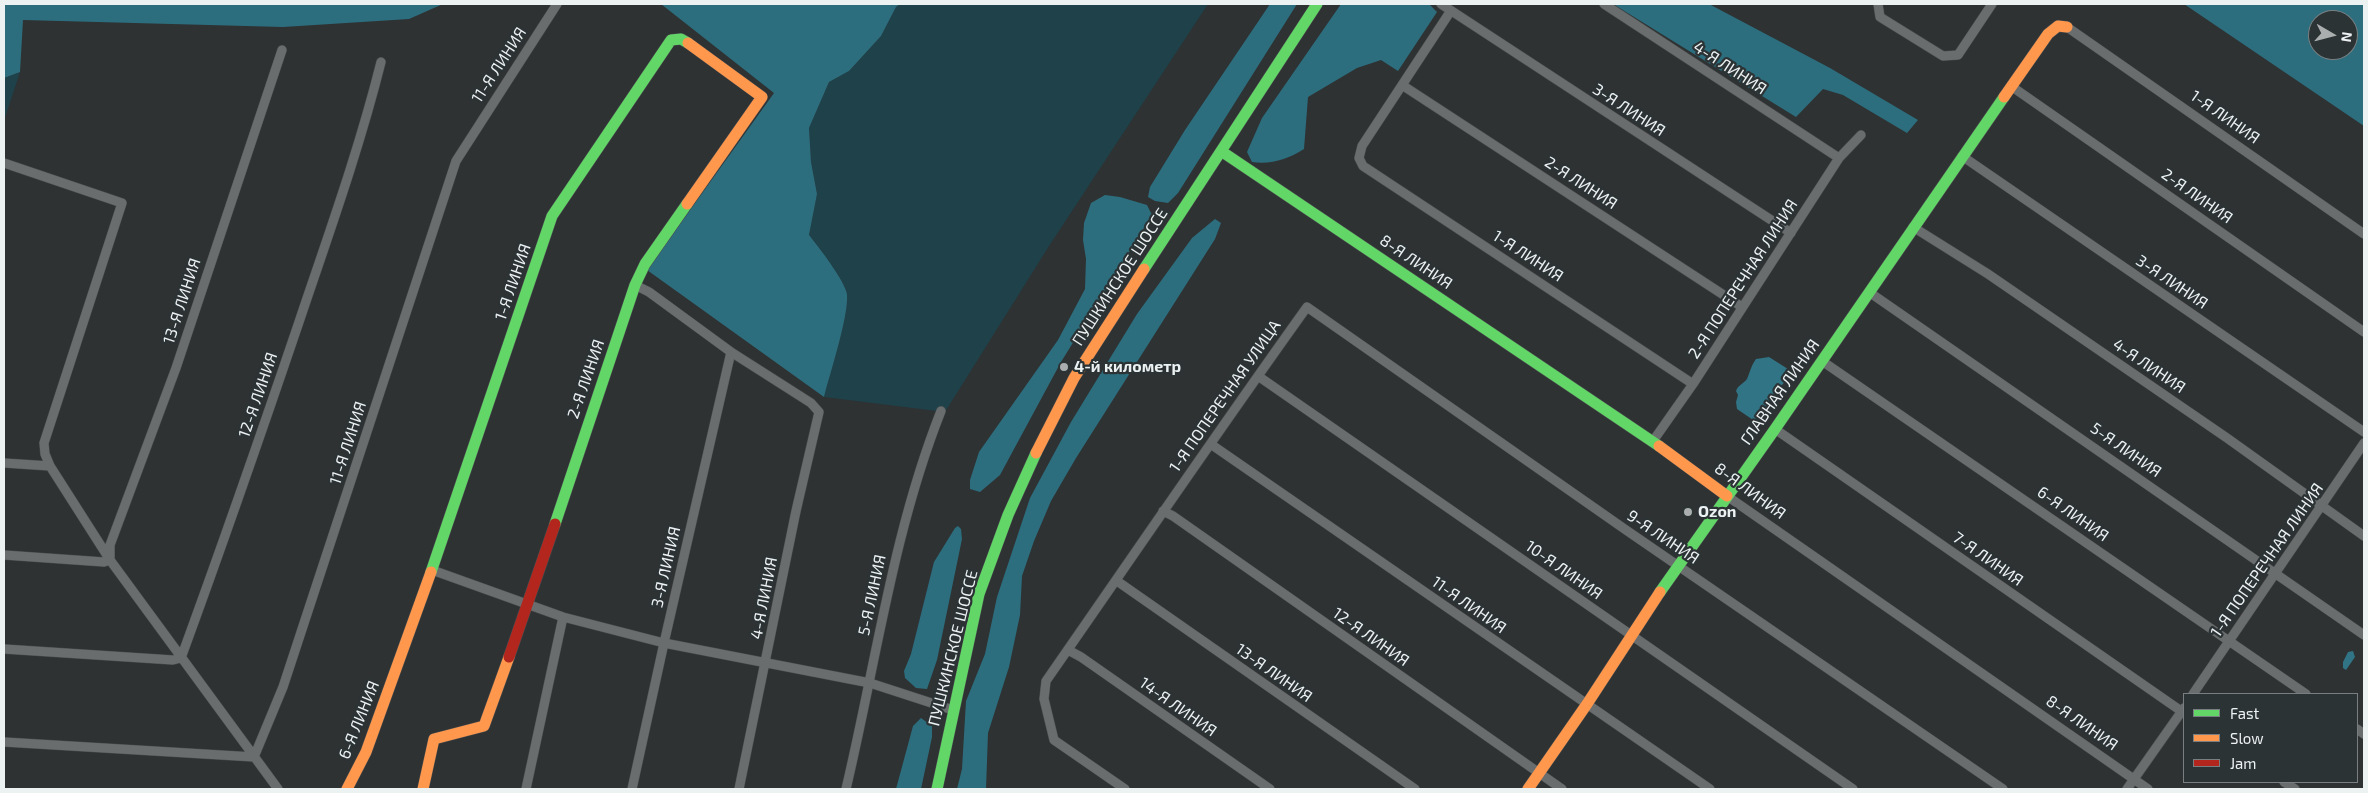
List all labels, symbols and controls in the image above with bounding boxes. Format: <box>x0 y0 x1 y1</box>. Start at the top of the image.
north arrow <box>2308 10 2358 60</box>
street label: 11-Я ЛИНИЯ <box>467 24 531 106</box>
text: N <box>2338 31 2356 43</box>
street label: 4-Я ЛИНИЯ <box>1690 37 1770 99</box>
street label: 3-Я ЛИНИЯ <box>1589 79 1669 141</box>
street label: 1-Я ЛИНИЯ <box>2187 86 2263 148</box>
street label: 2-Я ЛИНИЯ <box>1541 152 1621 214</box>
street label: 2-Я ЛИНИЯ <box>2158 164 2236 228</box>
street label: 2-Я ПОПЕРЕЧНАЯ ЛИНИЯ <box>1684 196 1802 362</box>
street label: ПУШКИНСКОЕ ШОССЕ <box>1068 205 1172 349</box>
street label: 1-Я ЛИНИЯ <box>1489 226 1567 286</box>
street label: 8-Я ЛИНИЯ <box>1376 231 1456 293</box>
street label: 1-Я ЛИНИЯ <box>491 241 535 323</box>
street label: 3-Я ЛИНИЯ <box>2132 251 2212 313</box>
street label: 13-Я ЛИНИЯ <box>159 256 205 346</box>
street label: 1-Я ПОПЕРЕЧНАЯ УЛИЦА <box>1165 316 1285 476</box>
street label: 4-Я ЛИНИЯ <box>2109 335 2189 397</box>
street label: ГЛАВНАЯ ЛИНИЯ <box>1736 336 1824 448</box>
street label: 2-Я ЛИНИЯ <box>563 337 609 421</box>
street label: 12-Я ЛИНИЯ <box>234 350 282 440</box>
place label: 4-й километр <box>1074 357 1181 377</box>
marker: 4-й километр <box>1058 361 1070 373</box>
street label: 11-Я ЛИНИЯ <box>326 399 370 487</box>
street label: 5-Я ЛИНИЯ <box>2087 419 2165 481</box>
street label: 8-Я ЛИНИЯ <box>1711 459 1789 523</box>
street label: 1-Я ПОПЕРЕЧНАЯ ЛИНИЯ <box>2207 479 2327 641</box>
street label: 6-Я ЛИНИЯ <box>2034 482 2112 546</box>
place label: Ozon <box>1698 502 1736 522</box>
street label: 9-Я ЛИНИЯ <box>1623 506 1703 568</box>
marker: Ozon <box>1682 506 1694 518</box>
street label: 3-Я ЛИНИЯ <box>647 525 685 609</box>
street label: 7-Я ЛИНИЯ <box>1949 528 2027 590</box>
street label: 10-Я ЛИНИЯ <box>1522 536 1606 604</box>
street label: 5-Я ЛИНИЯ <box>854 553 890 637</box>
street label: 4-Я ЛИНИЯ <box>747 555 781 641</box>
street label: ПУШКИНСКОЕ ШОССЕ <box>924 568 982 728</box>
street label: 11-Я ЛИНИЯ <box>1428 572 1510 638</box>
street label: 12-Я ЛИНИЯ <box>1329 604 1413 670</box>
street label: 13-Я ЛИНИЯ <box>1232 640 1316 706</box>
street label: 14-Я ЛИНИЯ <box>1136 673 1220 741</box>
street label: 6-Я ЛИНИЯ <box>335 678 383 762</box>
street label: 8-Я ЛИНИЯ <box>2042 691 2122 755</box>
legend <box>2183 693 2358 783</box>
text: Fast <box>2230 704 2259 722</box>
text: Slow <box>2230 729 2264 747</box>
text: Jam <box>2230 754 2256 772</box>

